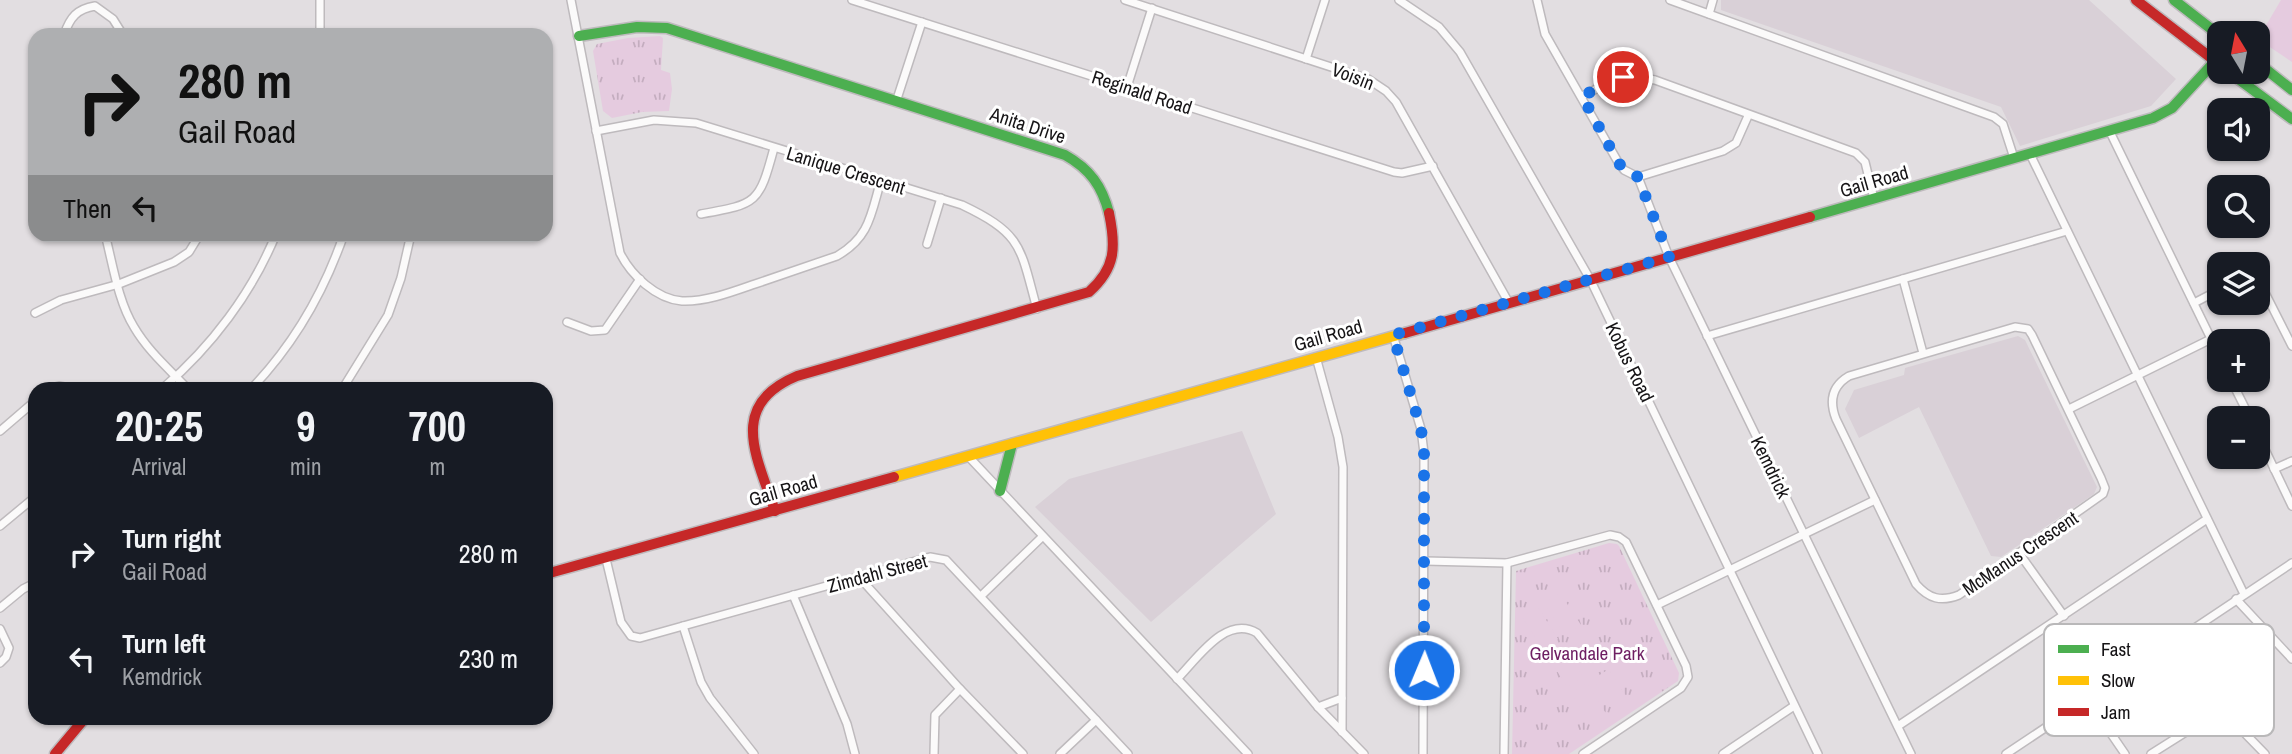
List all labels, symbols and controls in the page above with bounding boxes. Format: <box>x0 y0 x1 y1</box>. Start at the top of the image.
north arrow <box>2207 21 2270 84</box>
map controls <box>2207 21 2270 469</box>
text: 280 m <box>178 47 292 113</box>
pin <box>1593 47 1653 107</box>
icon: right <box>63 56 154 147</box>
street label: Voisin <box>1328 56 1378 96</box>
icon: arrive <box>1604 58 1642 96</box>
street label: Reginald Road <box>1089 64 1195 120</box>
button: sound <box>2207 98 2270 161</box>
street label: Anita Drive <box>986 100 1069 149</box>
text: Gail Road <box>178 110 296 153</box>
street label: Lanique Crescent <box>783 140 909 201</box>
street label: Gail Road <box>1837 159 1911 203</box>
button: search <box>2207 175 2270 238</box>
icon: left <box>126 189 164 227</box>
text: Then <box>63 191 112 226</box>
button: layers <box>2207 252 2270 315</box>
street label: Gail Road <box>1291 313 1365 357</box>
street label: Kobus Road <box>1600 318 1660 406</box>
button: + <box>2207 329 2270 392</box>
text: 20:25 <box>115 398 203 454</box>
text: 9 <box>296 398 315 454</box>
text: 700 <box>409 398 466 454</box>
button: − <box>2207 406 2270 469</box>
street label: Kemdrick <box>1745 432 1797 502</box>
text: Arrival <box>132 451 186 482</box>
text: min <box>290 451 322 482</box>
text: m <box>429 451 445 482</box>
street label: Gail Road <box>746 468 820 512</box>
street label: McManus Crescent <box>1957 504 2083 601</box>
text: Turn right <box>122 521 221 556</box>
icon: right <box>63 535 101 573</box>
text: 280 m <box>459 536 518 571</box>
street label: Zimdahl Street <box>824 547 930 599</box>
text: Gail Road <box>122 556 207 587</box>
legend <box>2044 624 2274 736</box>
text: Turn left <box>122 626 206 661</box>
position arrow <box>1387 633 1461 707</box>
text: Fast <box>2101 636 2131 662</box>
icon: left <box>63 640 101 678</box>
park label: Gelvandale Park <box>1529 640 1645 666</box>
text: 230 m <box>459 641 518 676</box>
text: Kemdrick <box>122 661 202 692</box>
text: Slow <box>2101 667 2136 693</box>
text: Jam <box>2101 699 2130 725</box>

